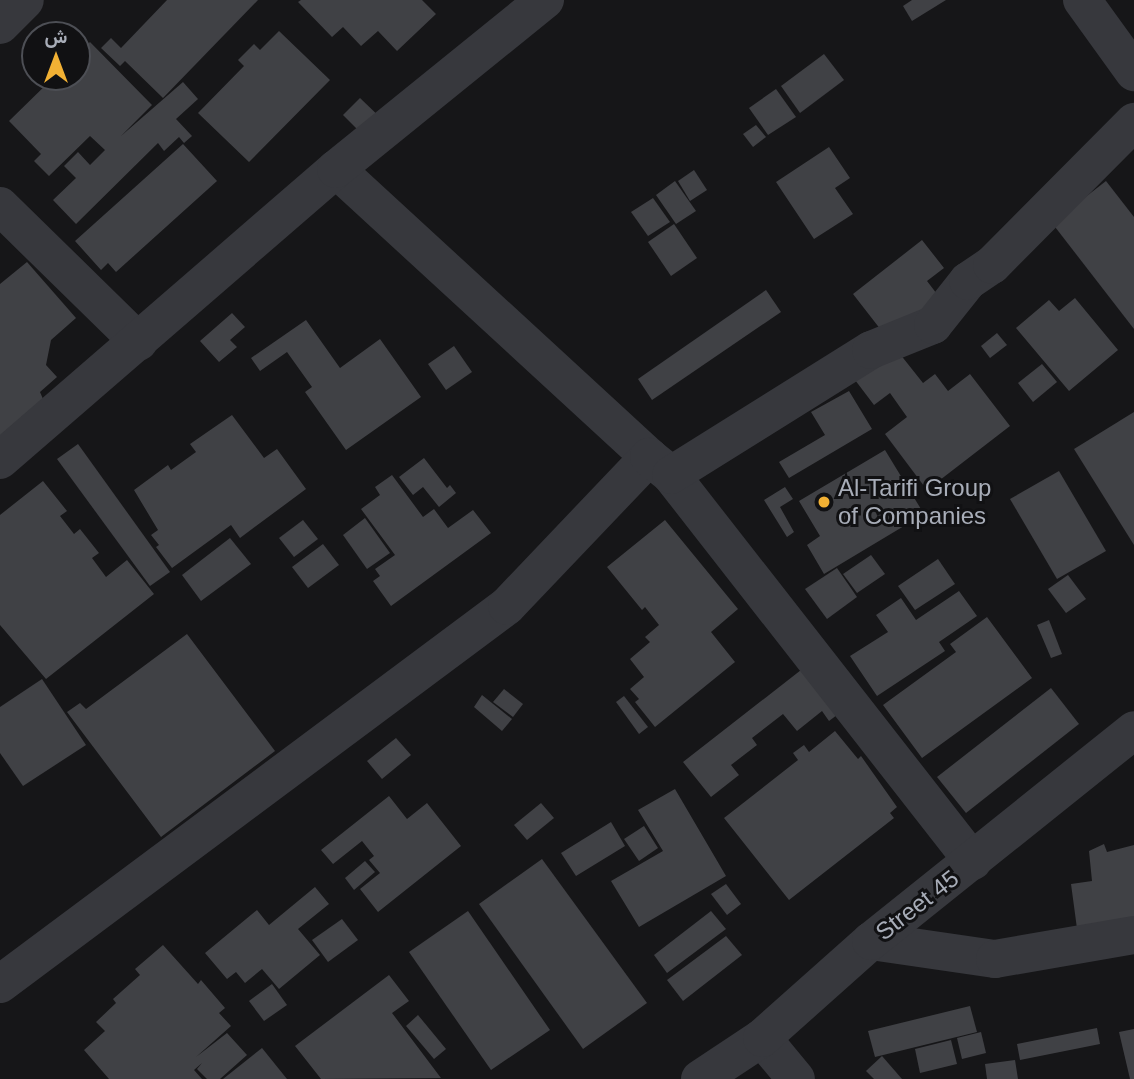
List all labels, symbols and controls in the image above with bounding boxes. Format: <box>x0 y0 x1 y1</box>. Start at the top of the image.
north arrow <box>21 21 91 91</box>
text: ش <box>45 26 67 47</box>
place label: Al-Tarifi Group of Companies <box>838 474 991 530</box>
marker: Al-Tarifi Group of Companies <box>816 494 832 510</box>
street label: Street 45 <box>870 864 964 946</box>

